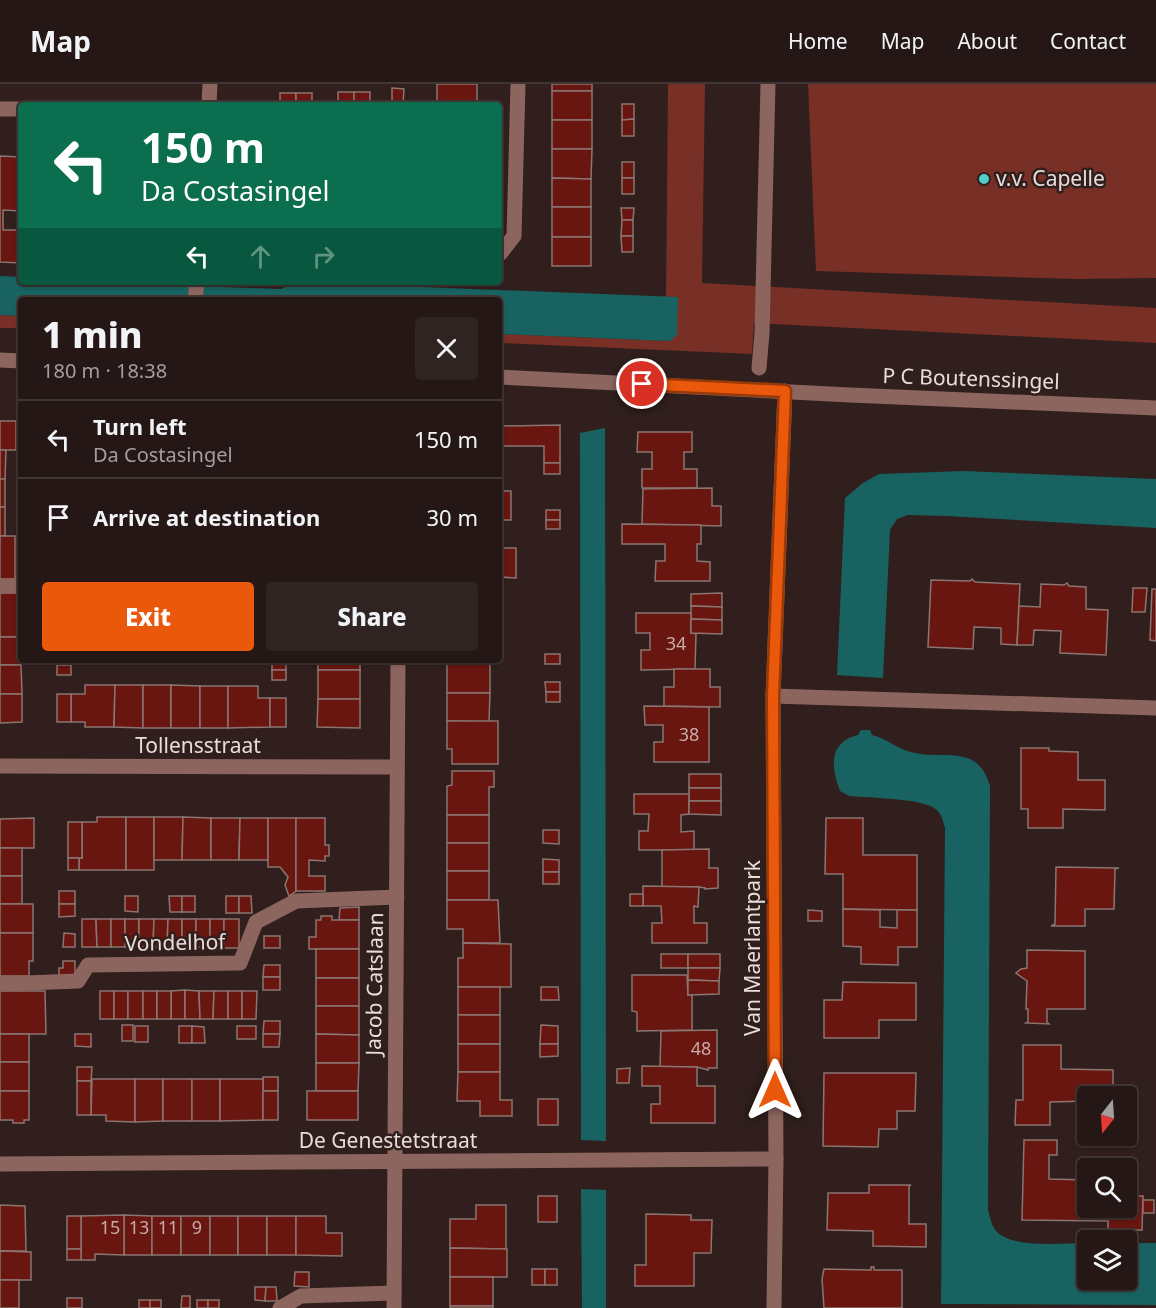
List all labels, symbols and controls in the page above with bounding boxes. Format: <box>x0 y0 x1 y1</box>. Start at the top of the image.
text: Map <box>30 22 91 60</box>
text: Home <box>788 27 848 55</box>
text: Map <box>881 27 924 55</box>
text: About <box>957 27 1017 55</box>
text: Contact <box>1050 27 1126 55</box>
text: 150 m <box>141 118 265 175</box>
icon: left <box>42 126 120 204</box>
place label: v.v. Capelle <box>996 164 1105 192</box>
text: Da Costasingel <box>141 172 330 209</box>
marker: v.v. Capelle <box>977 172 991 186</box>
icon: left <box>181 240 214 273</box>
icon: ahead <box>244 240 277 273</box>
icon: right <box>307 240 340 273</box>
text: 1 min <box>42 310 143 359</box>
button: close <box>415 317 478 380</box>
text: 180 m · 18:38 <box>42 357 167 384</box>
pin <box>616 358 667 409</box>
street label: P C Boutenssingel <box>882 361 1060 395</box>
icon: arrive <box>625 367 658 400</box>
text: Turn left <box>93 411 187 441</box>
icon: left <box>42 423 75 456</box>
text: 150 m <box>414 424 478 454</box>
text: Da Costasingel <box>93 441 233 468</box>
icon: arrive <box>42 501 75 534</box>
text: Arrive at destination <box>93 502 320 532</box>
text: 30 m <box>427 502 478 532</box>
button: Exit <box>42 582 254 651</box>
button: Share <box>266 582 478 651</box>
house number: 34 <box>666 631 686 655</box>
house number: 38 <box>679 722 699 746</box>
street label: Tollensstraat <box>135 731 261 759</box>
street label: Van Maerlantpark <box>738 859 766 1036</box>
street label: Jacob Catslaan <box>359 912 389 1058</box>
street label: Vondelhof <box>124 927 227 957</box>
house number: 48 <box>691 1036 711 1060</box>
position arrow <box>743 1058 807 1122</box>
north arrow <box>1077 1086 1137 1146</box>
map controls <box>1077 1086 1137 1290</box>
street label: De Genestetstraat <box>299 1126 478 1154</box>
button: search <box>1077 1158 1137 1218</box>
house number: 15 <box>100 1215 120 1239</box>
house number: 13 <box>129 1215 149 1239</box>
house number: 11 <box>158 1215 178 1239</box>
house number: 9 <box>192 1215 202 1239</box>
button: layers <box>1077 1230 1137 1290</box>

